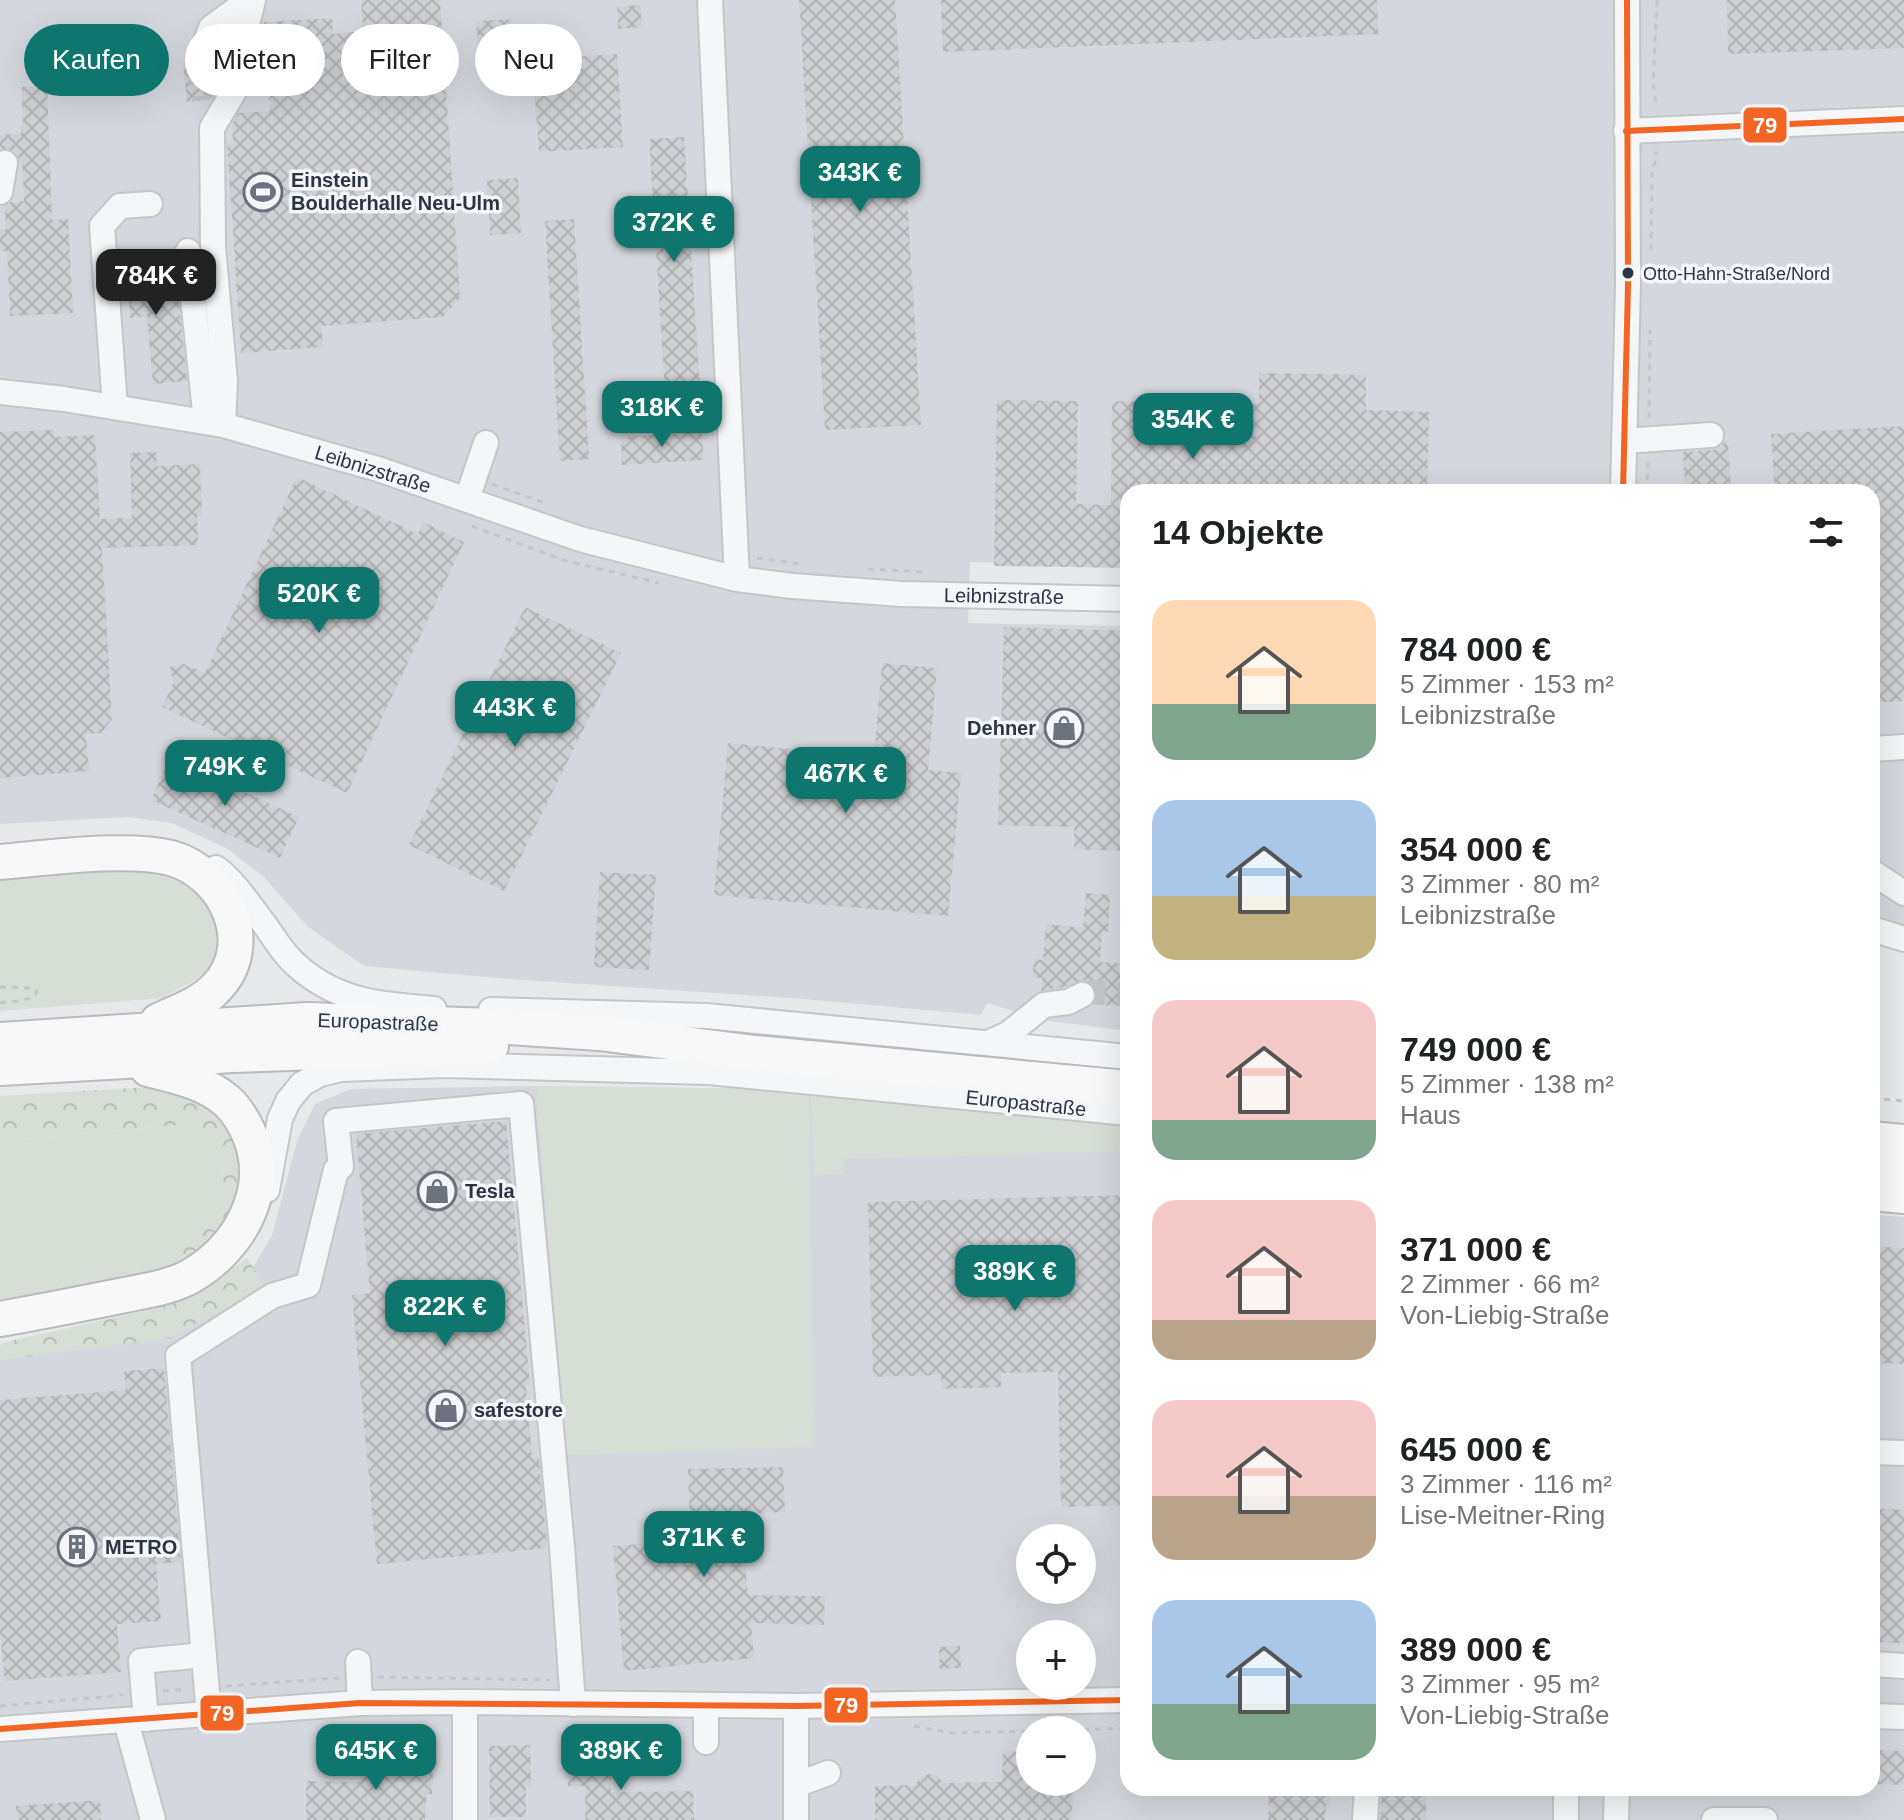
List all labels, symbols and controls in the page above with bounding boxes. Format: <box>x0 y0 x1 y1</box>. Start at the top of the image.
chip: Kaufen <box>24 24 169 96</box>
chip: Mieten <box>185 24 325 96</box>
chip: Filter <box>341 24 459 96</box>
chip: Neu <box>475 24 582 96</box>
line badge: 79 <box>1742 106 1788 144</box>
text: 79 <box>1753 113 1777 138</box>
pin: 343K € <box>795 146 925 214</box>
text: 343K € <box>818 157 902 187</box>
place label: Einstein Boulderhalle Neu-Ulm <box>291 169 500 214</box>
sports icon: Einstein Boulderhalle Neu-Ulm <box>242 171 284 213</box>
pin: 372K € <box>609 196 739 264</box>
text: 372K € <box>632 207 716 237</box>
pin: 784K € <box>91 249 221 317</box>
text: 784K € <box>114 260 198 290</box>
place label: Otto-Hahn-Straße/Nord <box>1643 264 1830 284</box>
marker: Otto-Hahn-Straße/Nord <box>1620 265 1636 281</box>
pin: 318K € <box>597 381 727 449</box>
text: 318K € <box>620 392 704 422</box>
pin: 354K € <box>1128 393 1258 461</box>
text: 354K € <box>1151 404 1235 434</box>
street label: Leibnizstraße <box>312 441 434 497</box>
icon: filters <box>1804 510 1848 554</box>
text: 14 Objekte <box>1152 513 1324 551</box>
pin: 520K € <box>254 567 384 635</box>
text: 520K € <box>277 578 361 608</box>
street label: Leibnizstraße <box>944 584 1064 608</box>
text: 784 000 € <box>1400 630 1551 668</box>
icon: home <box>1216 632 1312 728</box>
text: 5 Zimmer · 153 m² <box>1400 669 1614 699</box>
pin: 443K € <box>450 681 580 749</box>
text: 443K € <box>473 692 557 722</box>
text: Leibnizstraße <box>1400 700 1556 730</box>
shop icon: Dehner <box>1043 707 1085 749</box>
place label: Dehner <box>967 717 1036 739</box>
pin: 749K € <box>160 740 290 808</box>
pin: 467K € <box>781 747 911 815</box>
text: 749K € <box>183 751 267 781</box>
text: 467K € <box>804 758 888 788</box>
text: 354 000 € <box>1400 830 1551 868</box>
icon: home <box>1216 832 1312 928</box>
text: 3 Zimmer · 80 m² <box>1400 869 1599 899</box>
text: Leibnizstraße <box>1400 900 1556 930</box>
street label: Europastraße <box>317 1009 439 1035</box>
text: 749 000 € <box>1400 1030 1551 1068</box>
icon: home <box>1216 1032 1312 1128</box>
text: 5 Zimmer · 138 m² <box>1400 1069 1614 1099</box>
street label: Europastraße <box>965 1086 1087 1120</box>
text: Haus <box>1400 1100 1461 1130</box>
shop icon: Tesla <box>416 1170 458 1212</box>
place label: Tesla <box>465 1180 516 1202</box>
text: 371 000 € <box>1400 1230 1551 1268</box>
icon: home <box>1216 1232 1312 1328</box>
pin: 389K € <box>950 1245 1080 1313</box>
text: 389K € <box>973 1256 1057 1286</box>
text: 2 Zimmer · 66 m² <box>1400 1269 1599 1299</box>
pin: 822K € <box>380 1280 510 1348</box>
text: 822K € <box>403 1291 487 1321</box>
text: Von-Liebig-Straße <box>1400 1300 1610 1330</box>
shop icon: safestore <box>425 1389 467 1431</box>
place label: safestore <box>474 1399 563 1421</box>
text: 645 000 € <box>1400 1430 1551 1468</box>
icon: home <box>1216 1432 1312 1528</box>
text: 3 Zimmer · 116 m² <box>1400 1469 1612 1499</box>
text: Lise-Meitner-Ring <box>1400 1500 1605 1530</box>
pin: 371K € <box>639 1511 769 1579</box>
text: 371K € <box>662 1522 746 1552</box>
map controls <box>1016 1524 1096 1796</box>
button: locate <box>1016 1524 1096 1604</box>
building icon: METRO <box>56 1526 98 1568</box>
place label: METRO <box>105 1536 177 1558</box>
button: + <box>1016 1620 1096 1700</box>
text: 389 000 € <box>1400 1630 1551 1668</box>
icon: home <box>1216 1632 1312 1728</box>
text: 3 Zimmer · 95 m² <box>1400 1669 1599 1699</box>
line badge: 79 <box>823 1686 869 1724</box>
text: 79 <box>834 1693 858 1718</box>
line badge: 79 <box>199 1694 245 1732</box>
text: Von-Liebig-Straße <box>1400 1700 1610 1730</box>
text: 79 <box>210 1701 234 1726</box>
button: − <box>1016 1716 1096 1796</box>
pin: 645K € <box>311 1724 441 1792</box>
pin: 389K € <box>556 1724 686 1792</box>
text: 645K € <box>334 1735 418 1765</box>
text: 389K € <box>579 1735 663 1765</box>

